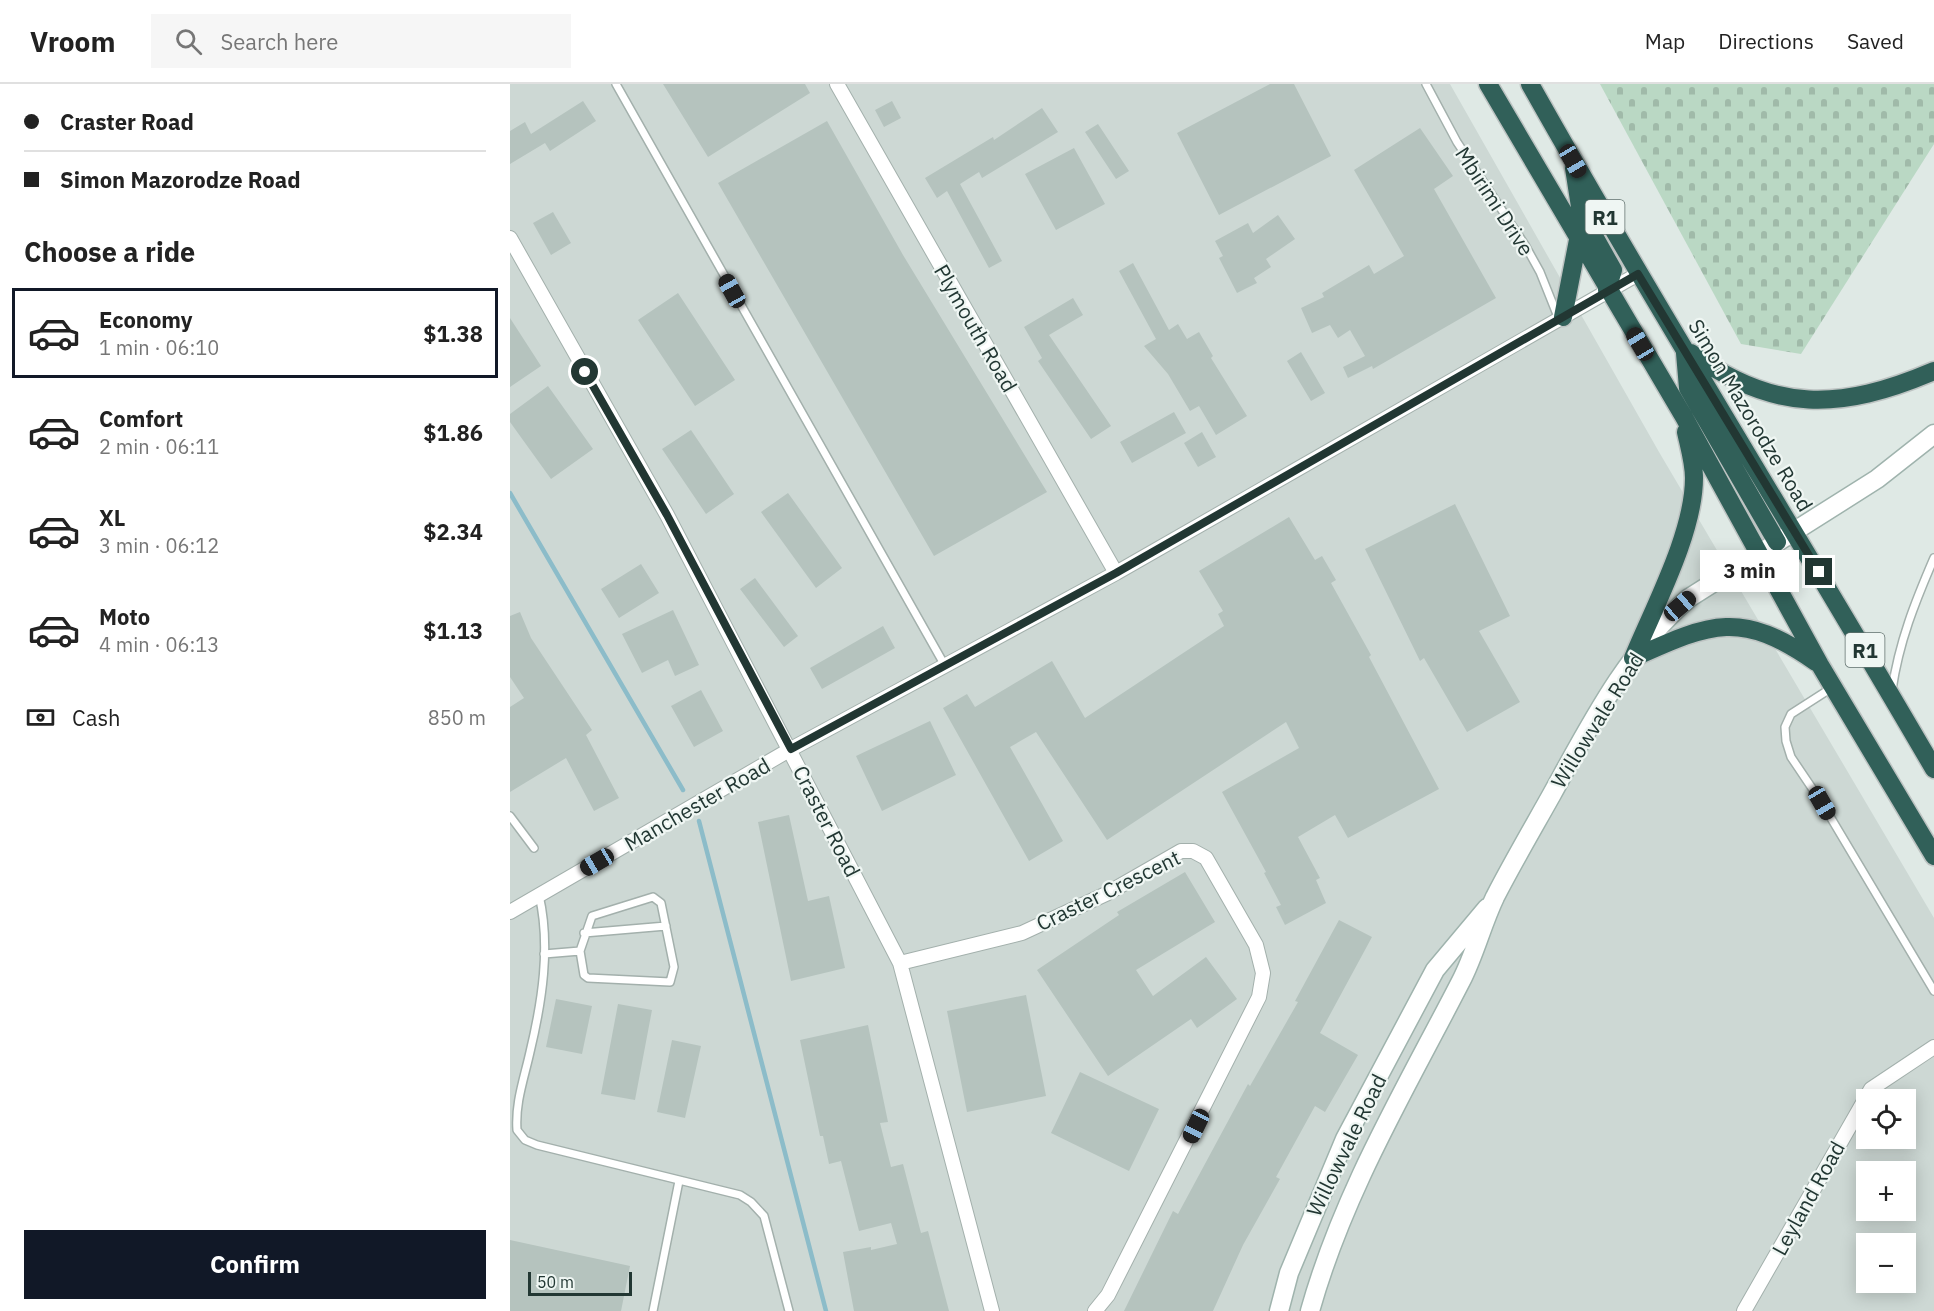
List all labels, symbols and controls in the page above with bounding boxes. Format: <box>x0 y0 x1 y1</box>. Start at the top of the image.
search box <box>151 14 571 68</box>
text: Vroom <box>30 23 115 60</box>
icon: search <box>172 25 205 58</box>
text: Search here <box>220 27 338 56</box>
text: Map <box>1645 27 1685 55</box>
text: Directions <box>1718 27 1814 55</box>
text: Saved <box>1847 27 1904 55</box>
text: Craster Road <box>60 107 194 136</box>
street label: Mbirimi Drive <box>1449 141 1541 261</box>
car <box>1556 141 1590 181</box>
text: Simon Mazorodze Road <box>60 165 301 194</box>
road number: R1 <box>1586 200 1624 234</box>
text: Choose a ride <box>24 234 195 269</box>
street label: Plymouth Road <box>928 259 1024 397</box>
car <box>715 271 749 311</box>
text: Economy <box>99 305 193 334</box>
icon: car <box>27 306 81 360</box>
street label: Simon Mazorodze Road <box>1682 314 1820 516</box>
text: $1.38 <box>423 319 483 348</box>
car <box>1623 324 1657 364</box>
text: 1 min · 06:10 <box>99 334 219 361</box>
route start <box>571 358 598 385</box>
text: Comfort <box>99 404 183 433</box>
icon: car <box>27 405 81 459</box>
text: $1.86 <box>423 418 483 447</box>
text: 2 min · 06:11 <box>99 433 219 460</box>
text: XL <box>99 503 125 532</box>
icon: car <box>27 504 81 558</box>
text: $2.34 <box>423 517 483 546</box>
text: 3 min · 06:12 <box>99 532 219 559</box>
callout: 3 min <box>1699 551 1798 593</box>
text: 3 min <box>1723 557 1776 584</box>
route end <box>1805 558 1832 585</box>
car <box>1661 587 1699 625</box>
text: Moto <box>99 602 150 631</box>
icon: car <box>27 603 81 657</box>
text: $1.13 <box>423 616 483 645</box>
text: 4 min · 06:13 <box>99 631 219 658</box>
road number: R1 <box>1846 633 1884 667</box>
street label: Willowvale Road <box>1544 647 1650 793</box>
icon: cash <box>24 701 57 734</box>
text: Cash <box>72 703 121 732</box>
text: 850 m <box>428 704 486 731</box>
street label: Manchester Road <box>619 751 775 857</box>
street label: Craster Road <box>787 760 867 882</box>
car <box>1805 783 1839 823</box>
street label: Craster Crescent <box>1031 843 1185 937</box>
car <box>577 845 617 879</box>
street label: Willowvale Road <box>1299 1069 1393 1221</box>
map controls <box>1856 1089 1916 1293</box>
button: locate <box>1856 1089 1916 1149</box>
car <box>1180 1106 1212 1146</box>
street label: Leyland Road <box>1765 1136 1851 1260</box>
button: + <box>1856 1161 1916 1221</box>
button: Confirm <box>24 1230 486 1299</box>
button: − <box>1856 1233 1916 1293</box>
scale bar <box>528 1269 632 1296</box>
text: 50 m <box>537 1272 574 1292</box>

